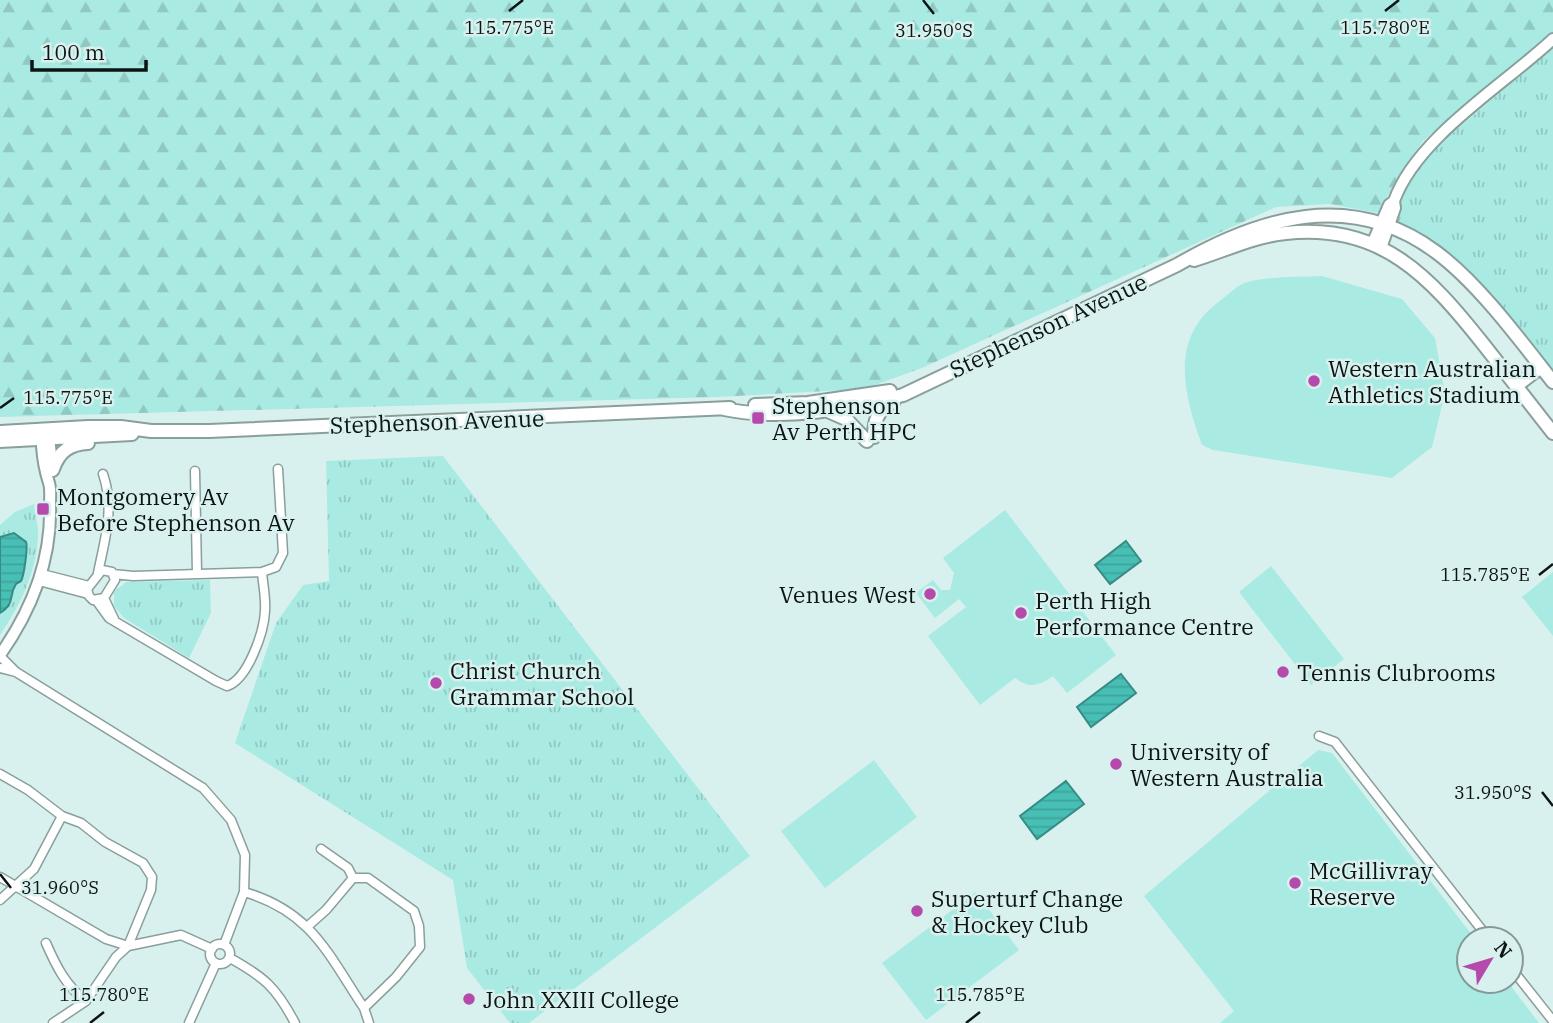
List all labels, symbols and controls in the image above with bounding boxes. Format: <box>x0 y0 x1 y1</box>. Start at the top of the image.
text: 115.775°E <box>464 16 554 39</box>
text: 115.780°E <box>1340 16 1430 39</box>
text: 31.950°S <box>895 19 973 42</box>
scale bar <box>32 28 145 72</box>
text: 100 m <box>42 38 105 66</box>
street label: Stephenson Avenue <box>944 266 1152 384</box>
place label: Western Australian Athletics Stadium <box>1328 353 1536 409</box>
marker: Western Australian Athletics Stadium <box>1306 373 1322 389</box>
text: 115.775°E <box>23 386 113 409</box>
place label: Stephenson Av Perth HPC <box>772 390 917 446</box>
street label: Stephenson Avenue <box>329 402 545 440</box>
marker: Stephenson Av Perth HPC <box>750 410 766 426</box>
place label: Montgomery Av Before Stephenson Av <box>57 481 295 537</box>
marker: Montgomery Av Before Stephenson Av <box>35 501 51 517</box>
text: 115.785°E <box>1440 563 1530 586</box>
place label: Venues West <box>779 579 916 609</box>
place label: Perth High Performance Centre <box>1035 585 1254 641</box>
marker: Venues West <box>922 586 938 602</box>
marker: Perth High Performance Centre <box>1013 605 1029 621</box>
place label: Christ Church Grammar School <box>450 655 634 711</box>
place label: Tennis Clubrooms <box>1297 657 1496 687</box>
marker: Tennis Clubrooms <box>1275 664 1291 680</box>
marker: Christ Church Grammar School <box>428 675 444 691</box>
place label: University of Western Australia <box>1130 736 1323 792</box>
marker: University of Western Australia <box>1108 756 1124 772</box>
text: 31.950°S <box>1454 781 1532 804</box>
place label: McGillivray Reserve <box>1309 855 1434 911</box>
marker: McGillivray Reserve <box>1287 875 1303 891</box>
text: 31.960°S <box>21 876 99 899</box>
place label: Superturf Change & Hockey Club <box>931 883 1123 939</box>
marker: Superturf Change & Hockey Club <box>909 903 925 919</box>
north arrow <box>1455 925 1525 995</box>
text: N <box>1489 936 1517 963</box>
text: 115.780°E <box>59 983 149 1006</box>
text: 115.785°E <box>935 983 1025 1006</box>
place label: John XXIII College <box>483 984 679 1014</box>
marker: John XXIII College <box>461 991 477 1007</box>

